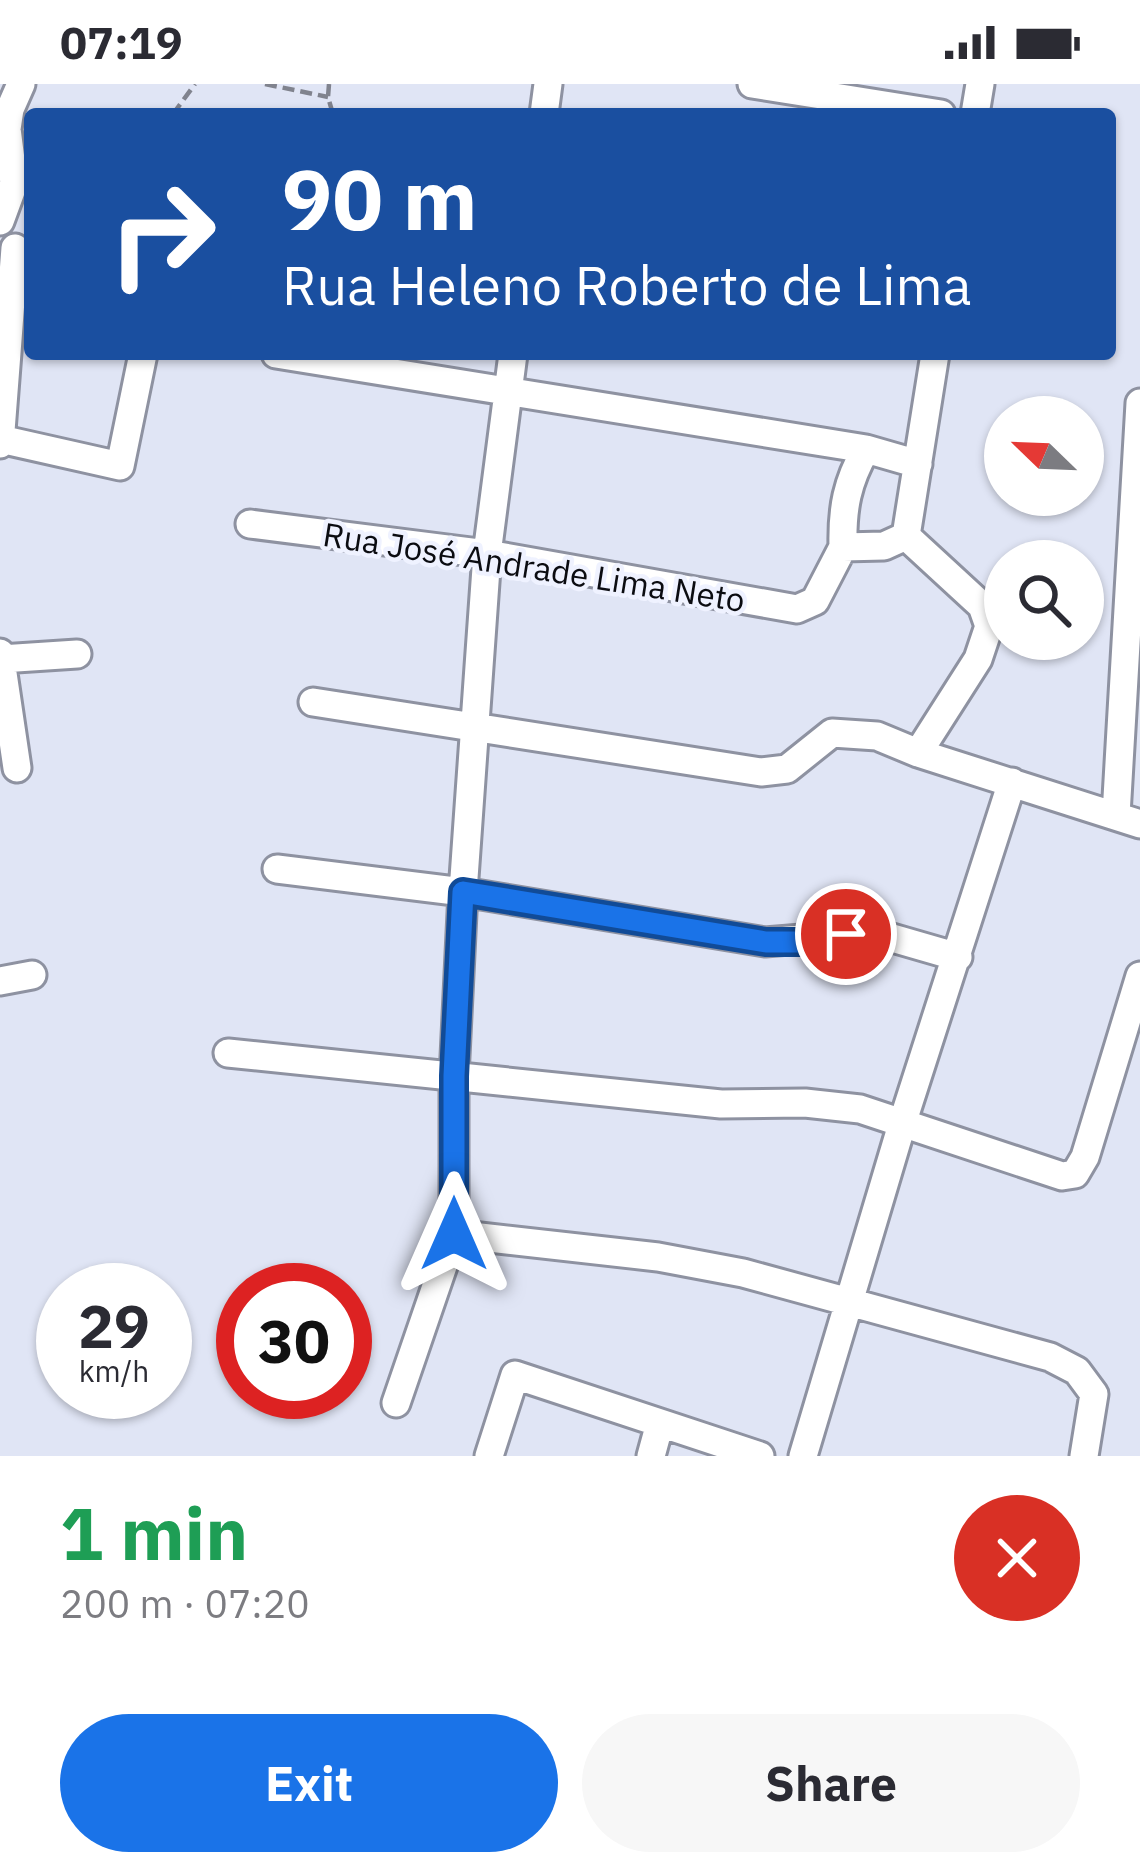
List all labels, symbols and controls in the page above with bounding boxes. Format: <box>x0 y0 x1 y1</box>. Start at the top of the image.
text: 07:19 <box>60 13 183 71</box>
text: 90 m <box>282 144 478 253</box>
icon: right <box>84 156 240 312</box>
text: Rua Heleno Roberto de Lima <box>282 250 972 320</box>
north arrow <box>984 396 1104 516</box>
map controls <box>984 396 1104 660</box>
street label: Rua José Andrade Lima Neto <box>320 512 748 621</box>
button: search <box>984 540 1104 660</box>
pin <box>795 883 897 985</box>
icon: arrive <box>813 901 879 967</box>
position arrow <box>391 1171 517 1297</box>
speed limit sign: 30 <box>216 1263 372 1419</box>
text: 29 <box>78 1286 150 1365</box>
text: km/h <box>79 1351 149 1390</box>
text: 1 min <box>60 1486 248 1580</box>
button: close <box>954 1495 1080 1621</box>
text: 200 m · 07:20 <box>60 1578 310 1629</box>
button: Exit <box>60 1714 558 1852</box>
button: Share <box>582 1714 1080 1852</box>

